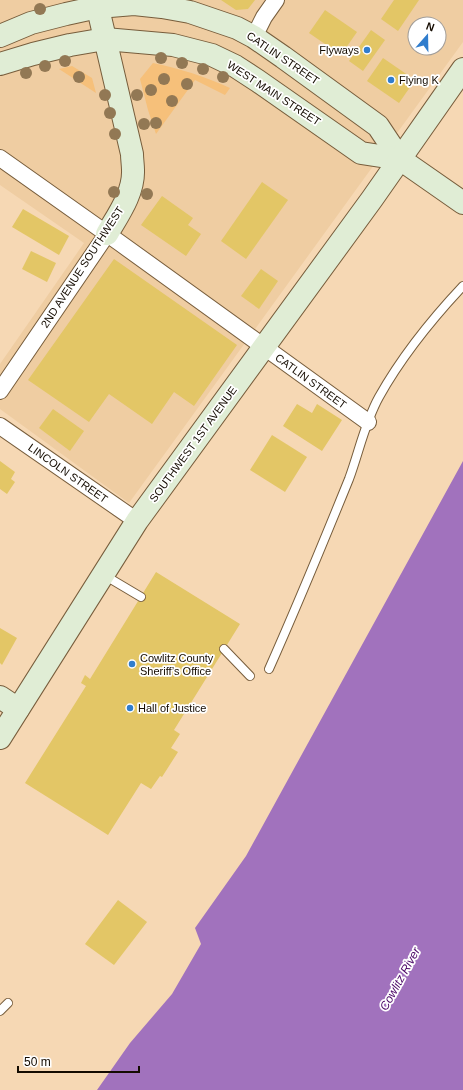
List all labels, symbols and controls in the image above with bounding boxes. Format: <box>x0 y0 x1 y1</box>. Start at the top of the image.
north arrow <box>407 16 447 56</box>
text: N <box>425 20 436 34</box>
street label: CATLIN STREET <box>245 29 322 87</box>
place label: Flyways <box>319 44 359 56</box>
marker: Flyways <box>362 45 372 55</box>
street label: WEST MAIN STREET <box>225 58 323 128</box>
place label: Flying K <box>399 74 439 86</box>
marker: Flying K <box>386 75 396 85</box>
street label: 2ND AVENUE SOUTHWEST <box>38 204 126 330</box>
street label: CATLIN STREET <box>273 351 349 411</box>
street label: SOUTHWEST 1ST AVENUE <box>147 384 239 504</box>
street label: LINCOLN STREET <box>26 441 110 505</box>
place label: Cowlitz County Sheriff’s Office <box>140 652 214 677</box>
marker: Cowlitz County Sheriff’s Office <box>127 659 137 669</box>
place label: Hall of Justice <box>138 702 206 714</box>
marker: Hall of Justice <box>125 703 135 713</box>
water label: Cowlitz River <box>377 944 424 1013</box>
scale bar <box>18 1048 139 1074</box>
text: 50 m <box>24 1055 51 1069</box>

